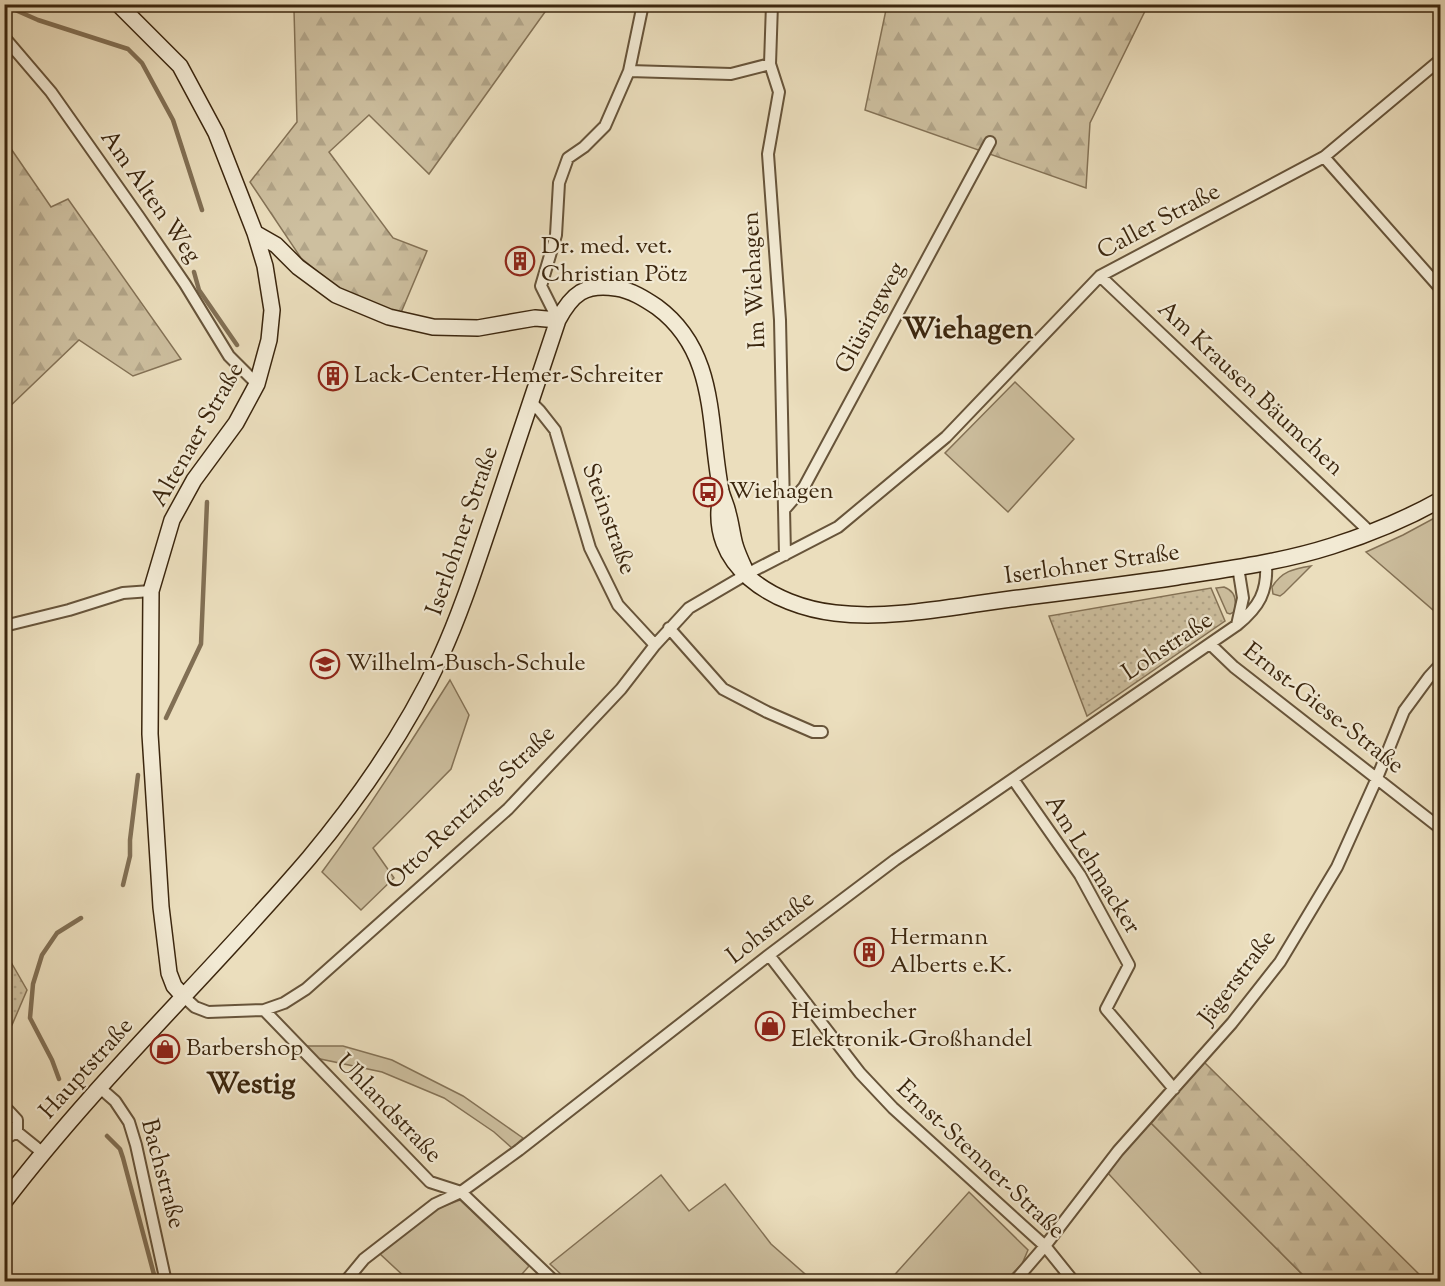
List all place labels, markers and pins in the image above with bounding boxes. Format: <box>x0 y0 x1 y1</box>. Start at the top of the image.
place label: Dr. med. vet. Christian Pötz <box>541 230 688 292</box>
building icon: Dr. med. vet. Christian Pötz <box>504 245 536 277</box>
place label: Lack-Center-Hemer-Schreiter <box>354 359 663 393</box>
building icon: Lack-Center-Hemer-Schreiter <box>317 360 349 392</box>
place label: Wiehagen <box>729 475 834 509</box>
bus stop icon: Wiehagen <box>692 476 724 508</box>
place label: Wilhelm-Busch-Schule <box>346 647 586 681</box>
school or university icon: Wilhelm-Busch-Schule <box>309 648 341 680</box>
place label: Hermann Alberts e.K. <box>890 921 1012 983</box>
building icon: Hermann Alberts e.K. <box>853 936 885 968</box>
place label: Heimbecher Elektronik-Großhandel <box>791 995 1033 1057</box>
shop icon: Heimbecher Elektronik-Großhandel <box>754 1010 786 1042</box>
place label: Barbershop <box>186 1032 303 1066</box>
shop icon: Barbershop <box>149 1033 181 1065</box>

